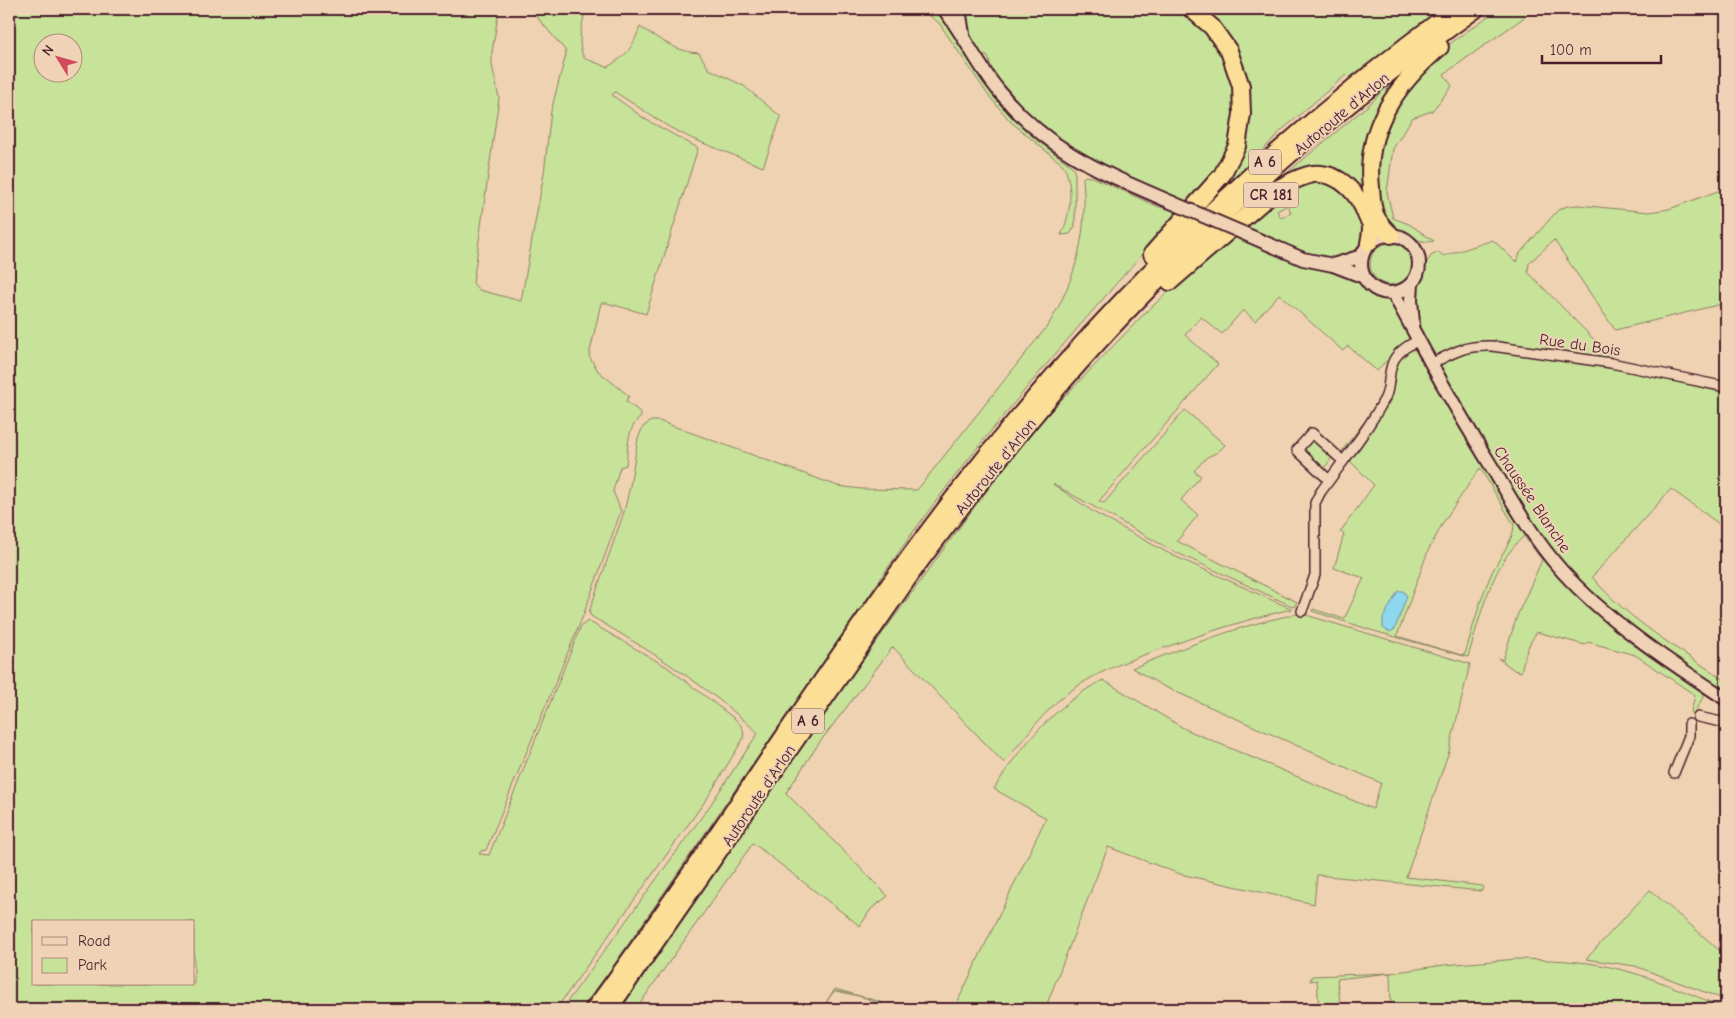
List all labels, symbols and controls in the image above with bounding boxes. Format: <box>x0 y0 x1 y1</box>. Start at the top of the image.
north arrow <box>32 32 82 82</box>
scale bar <box>1542 32 1661 64</box>
text: 100 m <box>1550 41 1592 59</box>
text: N <box>38 42 58 59</box>
street label: Autoroute d'Arlon <box>1291 69 1393 159</box>
road number: A 6 <box>1249 150 1281 174</box>
road number: CR 181 <box>1244 182 1298 208</box>
street label: Rue du Bois <box>1538 330 1622 360</box>
street label: Autoroute d'Arlon <box>952 415 1040 518</box>
street label: Chaussée Blanche <box>1490 443 1574 556</box>
road number: A 6 <box>792 708 824 734</box>
street label: Autoroute d'Arlon <box>718 741 799 850</box>
legend <box>32 920 195 986</box>
text: Road <box>78 932 110 950</box>
text: Park <box>78 956 107 974</box>

